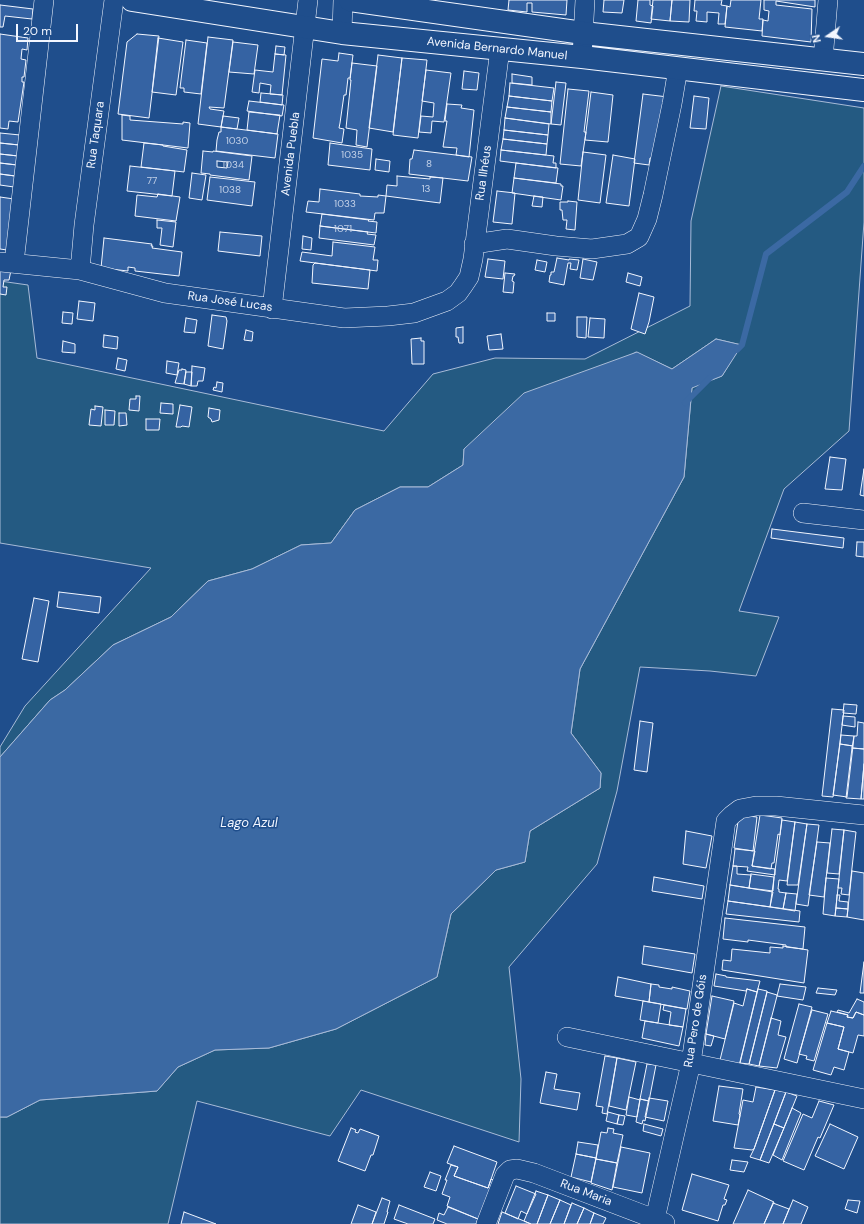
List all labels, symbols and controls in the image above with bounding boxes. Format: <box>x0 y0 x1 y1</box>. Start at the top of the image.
scale bar <box>18 16 80 42</box>
north arrow <box>808 16 848 56</box>
text: 20 m <box>23 23 52 39</box>
text: N <box>809 33 824 44</box>
street label: Avenida Bernardo Manuel <box>426 34 568 64</box>
street label: Rua Taquara <box>84 100 108 170</box>
street label: Avenida Puebla <box>279 111 303 197</box>
house number: 1030 <box>226 135 248 147</box>
street label: Rua Ilhéus <box>473 144 495 202</box>
house number: 1035 <box>341 149 363 161</box>
house number: 8 <box>426 158 432 170</box>
house number: 1034 <box>222 159 244 171</box>
house number: 77 <box>147 175 157 187</box>
house number: 13 <box>421 183 431 195</box>
house number: 1038 <box>219 184 241 196</box>
house number: 1033 <box>334 198 356 210</box>
house number: 1071 <box>334 223 352 235</box>
street label: Rua José Lucas <box>187 289 273 315</box>
water label: Lago Azul <box>220 816 278 832</box>
street label: Rua Pero de Góis <box>682 973 710 1069</box>
street label: Rua Maria <box>558 1177 614 1209</box>

